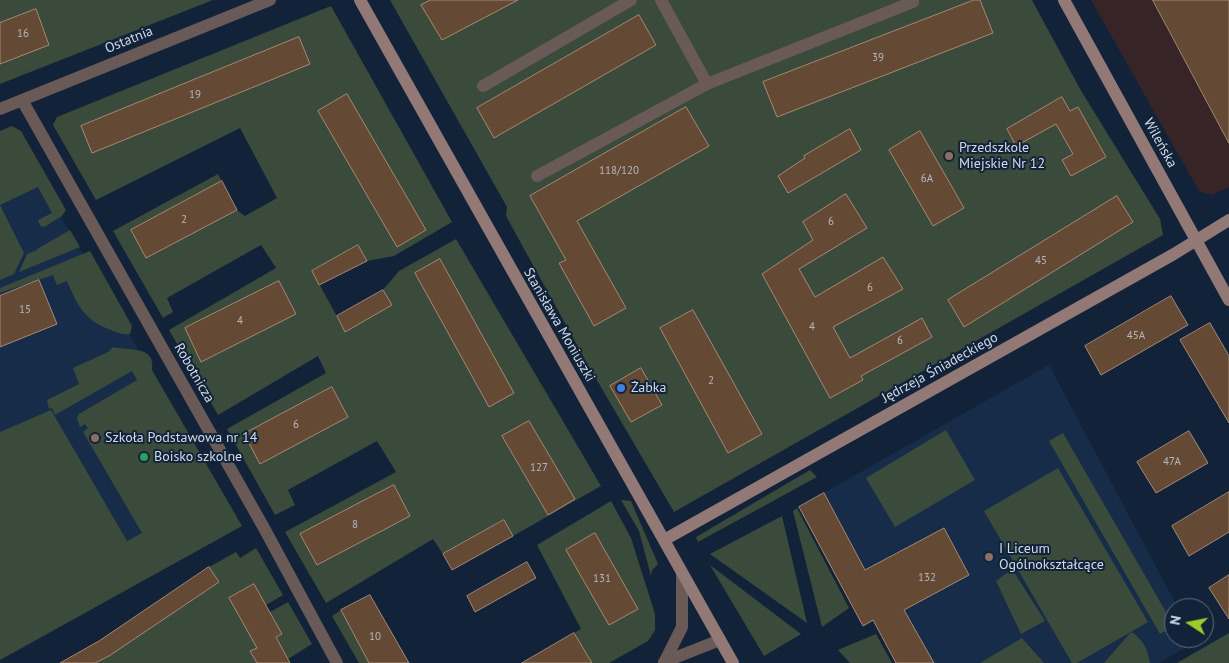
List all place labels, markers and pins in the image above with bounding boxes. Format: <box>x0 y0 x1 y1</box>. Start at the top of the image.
place label: Przedszkole Miejskie Nr 12 <box>959 140 1045 172</box>
marker: Przedszkole Miejskie Nr 12 <box>943 150 955 162</box>
place label: Żabka <box>631 380 666 396</box>
marker: Żabka <box>615 382 627 394</box>
place label: Szkoła Podstawowa nr 14 <box>105 430 257 446</box>
marker: Szkoła Podstawowa nr 14 <box>89 432 101 444</box>
place label: Boisko szkolne <box>154 449 242 465</box>
marker: Boisko szkolne <box>138 451 150 463</box>
place label: I Liceum Ogólnokształcące <box>999 541 1104 574</box>
marker: I Liceum Ogólnokształcące <box>983 551 995 563</box>

